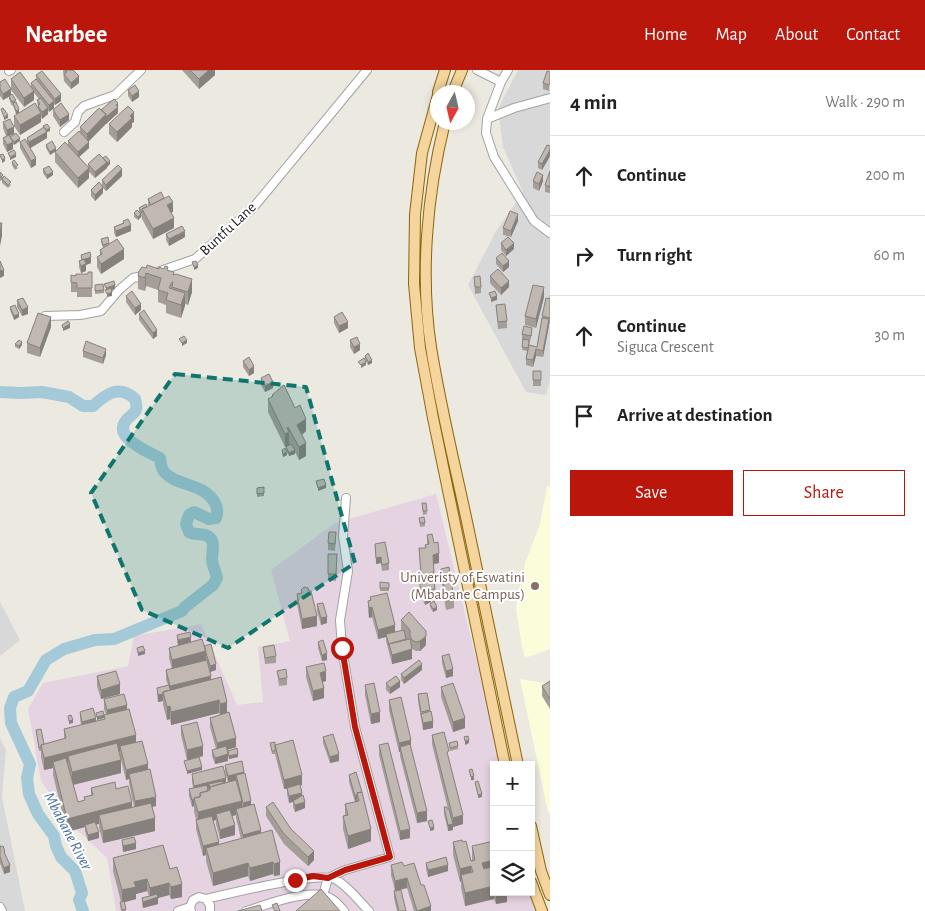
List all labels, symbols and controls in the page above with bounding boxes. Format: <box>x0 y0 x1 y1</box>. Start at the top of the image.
text: Nearbee <box>25 23 107 47</box>
text: Home <box>644 26 687 44</box>
text: Map <box>715 26 747 44</box>
text: About <box>775 26 818 44</box>
text: Contact <box>846 26 900 44</box>
north arrow <box>430 85 475 130</box>
text: 4 min <box>570 92 617 113</box>
text: Walk · 290 m <box>825 94 905 110</box>
icon: ahead <box>570 162 598 190</box>
text: Continue <box>617 166 686 185</box>
text: 200 m <box>865 167 905 183</box>
street label: Buntfu Lane <box>197 199 259 259</box>
icon: right <box>570 242 598 270</box>
text: Turn right <box>617 246 692 265</box>
text: 60 m <box>874 247 905 263</box>
text: Continue <box>617 317 686 336</box>
icon: ahead <box>570 322 598 350</box>
text: 30 m <box>875 327 905 343</box>
text: Siguca Crescent <box>617 339 714 355</box>
icon: arrive <box>570 402 598 430</box>
text: Arrive at destination <box>617 406 773 425</box>
button: Save <box>570 470 733 516</box>
button: Share <box>743 470 905 516</box>
place label: Univeristy of Eswatini (Mbabane Campus) <box>400 570 525 602</box>
marker: Univeristy of Eswatini (Mbabane Campus) <box>529 580 541 592</box>
route start <box>331 637 354 660</box>
map controls <box>490 761 535 896</box>
button: + <box>490 761 535 806</box>
water label: Mbabane River <box>41 789 96 873</box>
button: − <box>490 806 535 851</box>
button: layers <box>490 851 535 896</box>
route end <box>284 869 307 892</box>

